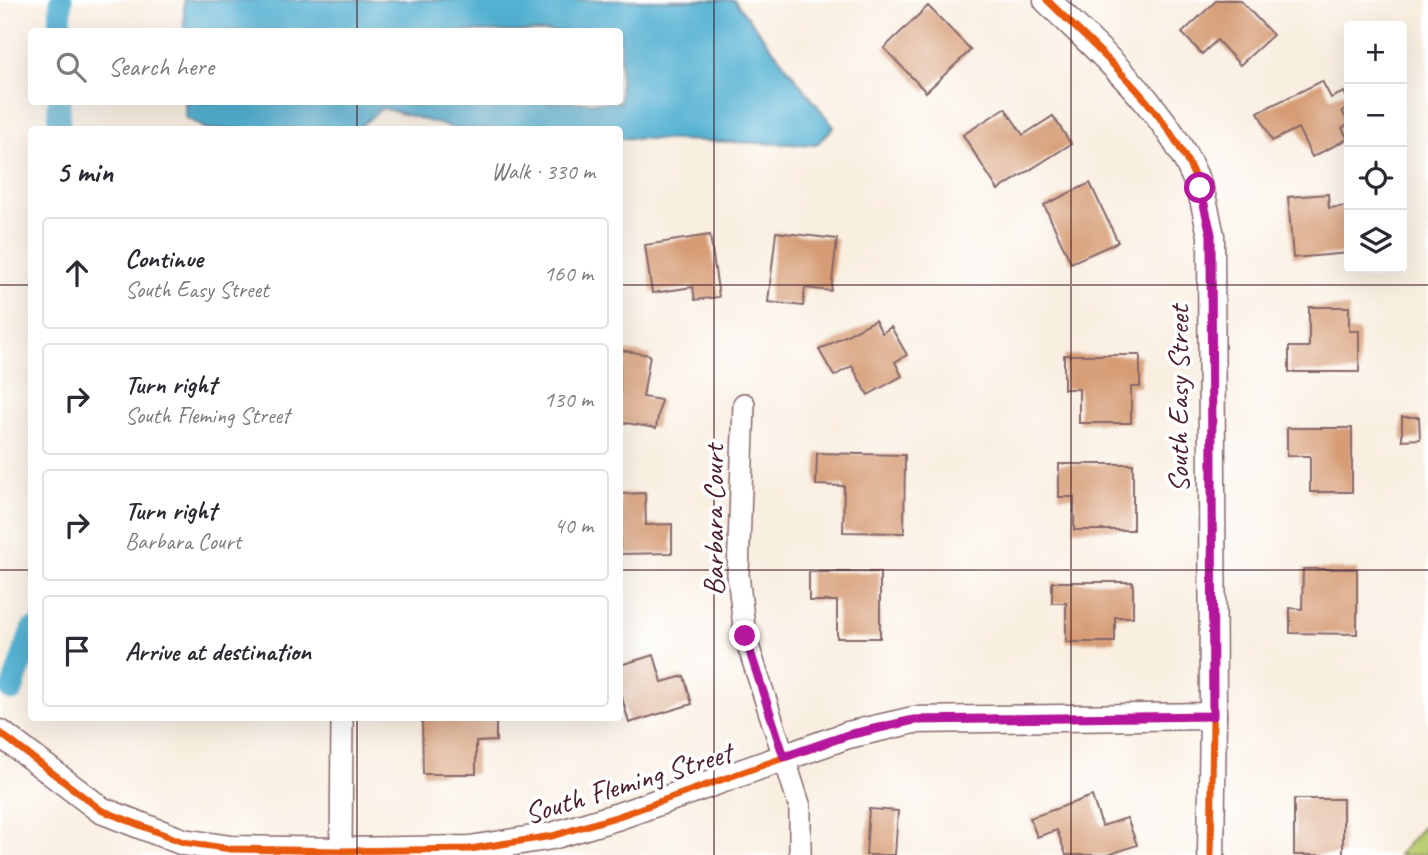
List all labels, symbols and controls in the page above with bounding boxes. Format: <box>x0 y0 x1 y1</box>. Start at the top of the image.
map controls <box>1344 21 1407 273</box>
button: + <box>1344 21 1407 84</box>
search box <box>28 28 623 105</box>
icon: search <box>52 48 90 86</box>
text: Search here <box>108 50 214 83</box>
button: − <box>1344 84 1407 147</box>
button: locate <box>1344 147 1407 210</box>
text: 5 min <box>56 153 113 191</box>
text: Walk · 330 m <box>491 157 595 186</box>
route start <box>1184 172 1215 203</box>
button: layers <box>1344 210 1407 273</box>
text: Continue <box>125 242 203 275</box>
icon: ahead <box>58 254 96 292</box>
text: 160 m <box>544 259 593 288</box>
text: South Easy Street <box>125 275 269 304</box>
street label: South Easy Street <box>1159 302 1197 493</box>
text: Turn right <box>125 368 216 401</box>
icon: right <box>58 380 96 418</box>
text: 130 m <box>544 385 593 414</box>
text: South Fleming Street <box>125 401 290 430</box>
street label: Barbara Court <box>694 441 732 596</box>
text: Turn right <box>125 494 216 527</box>
icon: right <box>58 506 96 544</box>
text: 40 m <box>554 511 593 540</box>
text: Barbara Court <box>125 527 241 556</box>
route end <box>729 620 760 651</box>
icon: arrive <box>58 632 96 670</box>
text: Arrive at destination <box>125 635 311 668</box>
street label: South Fleming Street <box>520 732 740 833</box>

